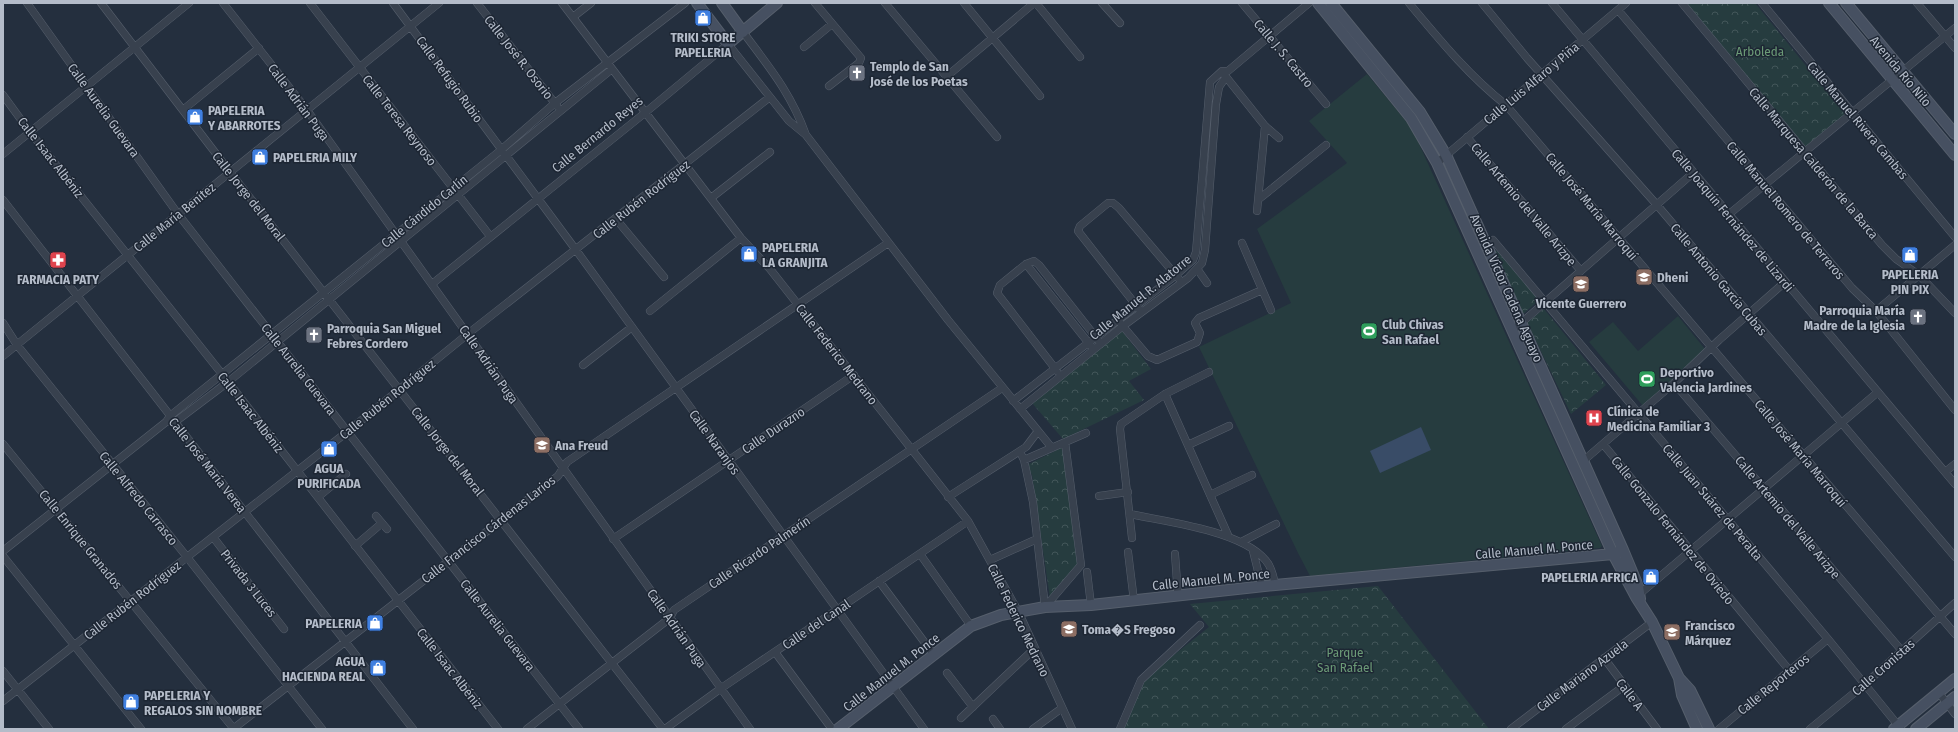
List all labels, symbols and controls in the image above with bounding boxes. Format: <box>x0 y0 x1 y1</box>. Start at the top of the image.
shop icon: TRIKI STORE PAPELERIA <box>693 8 713 28</box>
street label: Calle José R. Osorio <box>481 12 556 102</box>
street label: Calle J. S. Castro <box>1251 16 1317 91</box>
place label: TRIKI STORE PAPELERIA <box>671 30 735 60</box>
street label: Calle Refugio Rubio <box>413 33 486 126</box>
street label: Avenida Río Nilo <box>1867 33 1934 110</box>
street label: Calle Luis Alfaro y Piña <box>1481 39 1582 128</box>
park label: Arboleda <box>1736 44 1784 59</box>
place label: Templo de San José de los Poetas <box>869 59 968 89</box>
street label: Calle Manuel Rivera Cambas <box>1804 59 1911 182</box>
street label: Calle Aurelia Guevara <box>64 60 143 160</box>
street label: Calle Adrián Puga <box>265 61 332 144</box>
church icon: Templo de San José de los Poetas <box>847 63 867 83</box>
street label: Calle Teresa Reynoso <box>359 72 440 169</box>
street label: Calle Marquesa Calderón de la Barca <box>1746 85 1881 242</box>
street label: Calle Bernardo Reyes <box>549 93 646 176</box>
place label: PAPELERIA Y ABARROTES <box>207 103 281 133</box>
shop icon: PAPELERIA Y ABARROTES <box>185 107 205 127</box>
street label: Calle Isaac Albéniz <box>15 114 87 201</box>
street label: Calle Manuel Romero de Terreros <box>1724 138 1848 283</box>
street label: Calle Artemio del Valle Arizpe <box>1468 140 1579 269</box>
street label: Calle Joaquín Fernández de Lizardi <box>1669 146 1797 295</box>
shop icon: PAPELERIA MILY <box>250 147 270 167</box>
street label: Calle Jorge del Moral <box>209 149 288 244</box>
place label: PAPELERIA MILY <box>273 150 358 165</box>
street label: Calle José María Marroquí <box>1542 150 1641 263</box>
street label: Calle Rubén Rodríguez <box>590 157 693 242</box>
street label: Calle Cándido Carlín <box>378 172 471 251</box>
street label: Calle María Benítez <box>130 180 218 255</box>
street label: Avenida Víctor Cadena Aguayo <box>1467 212 1546 365</box>
street label: Calle Antonio García Cubas <box>1667 220 1770 339</box>
place label: PAPELERIA LA GRANJITA <box>762 240 829 270</box>
shop icon: PAPELERIA LA GRANJITA <box>739 244 759 264</box>
shop icon: PAPELERIA PIN PIX <box>1900 245 1920 265</box>
pharmacy icon: FARMACIA PATY <box>48 250 68 270</box>
street label: Calle Manuel R. Alatorre <box>1086 252 1194 343</box>
school or university icon: Dheni <box>1634 267 1654 287</box>
place label: PAPELERIA PIN PIX <box>1882 267 1939 297</box>
place label: Dheni <box>1657 270 1688 285</box>
place label: FARMACIA PATY <box>17 272 100 287</box>
school or university icon: Vicente Guerrero <box>1571 274 1591 294</box>
place label: Vicente Guerrero <box>1535 296 1626 311</box>
street label: Calle Federico Medrano <box>793 301 881 408</box>
place label: Parroquia María Madre de la Iglesia <box>1804 303 1906 333</box>
church icon: Parroquia María Madre de la Iglesia <box>1908 307 1928 327</box>
place label: Club Chivas San Rafael <box>1382 317 1444 347</box>
street label: Calle Aurelia Guevara <box>258 320 339 418</box>
place label: Parroquia San Miguel Febres Cordero <box>327 321 442 351</box>
sports icon: Club Chivas San Rafael <box>1359 321 1379 341</box>
street label: Calle Adrián Puga <box>456 322 521 406</box>
church icon: Parroquia San Miguel Febres Cordero <box>304 325 324 345</box>
street label: Calle Rubén Rodríguez <box>336 356 438 443</box>
place label: Deportivo Valencia Jardines <box>1659 365 1752 395</box>
street label: Calle Isaac Albéniz <box>215 369 287 456</box>
sports icon: Deportivo Valencia Jardines <box>1637 369 1657 389</box>
street label: Calle José María Marroquí <box>1751 397 1850 510</box>
street label: Calle Jorge del Moral <box>408 404 487 499</box>
street label: Calle Durazno <box>739 404 808 457</box>
place label: Clínica de Medicina Familiar 3 <box>1607 404 1710 434</box>
street label: Calle Naranjos <box>686 407 743 478</box>
hospital icon: Clínica de Medicina Familiar 3 <box>1584 408 1604 428</box>
street label: Calle José María Verea <box>166 415 249 516</box>
school or university icon: Ana Freud <box>532 435 552 455</box>
place label: Ana Freud <box>554 438 608 453</box>
shop icon: AGUA PURIFICADA <box>319 439 339 459</box>
street label: Calle Juan Suárez de Peralta <box>1659 441 1766 564</box>
street label: Calle Alfredo Carrasco <box>96 448 181 548</box>
street label: Calle Gonzalo Fernández de Oviedo <box>1608 453 1737 608</box>
street label: Calle Artemio del Valle Arizpe <box>1732 453 1843 582</box>
place label: AGUA PURIFICADA <box>297 461 362 491</box>
street label: Calle Francisco Cárdenas Larios <box>418 472 559 586</box>
street label: Calle Enrique Granados <box>36 487 126 592</box>
street label: Calle Ricardo Palmerín <box>706 513 813 592</box>
street label: Calle Manuel M. Ponce <box>1475 537 1594 562</box>
street label: Privada 3 Luces <box>218 547 280 620</box>
street label: Calle Rubén Rodríguez <box>81 558 184 643</box>
street label: Calle Federico Medrano <box>985 561 1053 679</box>
street label: Calle Manuel M. Ponce <box>1152 566 1271 593</box>
shop icon: PAPELERIA AFRICA <box>1641 567 1661 587</box>
place label: PAPELERIA AFRICA <box>1541 570 1639 585</box>
street label: Calle Aurelia Guevara <box>457 576 538 674</box>
street label: Calle Adrián Puga <box>644 586 709 670</box>
street label: Calle del Canal <box>780 596 853 653</box>
shop icon: PAPELERIA <box>365 613 385 633</box>
place label: PAPELERIA <box>305 616 363 631</box>
place label: Francisco Márquez <box>1685 618 1735 648</box>
school or university icon: Toma�S Fregoso <box>1059 619 1079 639</box>
place label: Toma�S Fregoso <box>1082 622 1176 637</box>
school or university icon: Francisco Márquez <box>1662 622 1682 642</box>
street label: Calle Isaac Albéniz <box>414 625 486 712</box>
street label: Calle Manuel M. Ponce <box>840 630 942 715</box>
street label: Calle Mariano Azuela <box>1534 636 1631 715</box>
street label: Calle Cronistas <box>1849 636 1918 699</box>
park label: Parque San Rafael <box>1317 645 1374 675</box>
street label: Calle Reporteros <box>1735 651 1812 718</box>
place label: AGUA HACIENDA REAL <box>282 654 366 684</box>
shop icon: AGUA HACIENDA REAL <box>368 658 388 678</box>
street label: Calle A <box>1613 675 1646 713</box>
place label: PAPELERIA Y REGALOS SIN NOMBRE <box>144 688 262 718</box>
shop icon: PAPELERIA Y REGALOS SIN NOMBRE <box>121 692 141 712</box>

